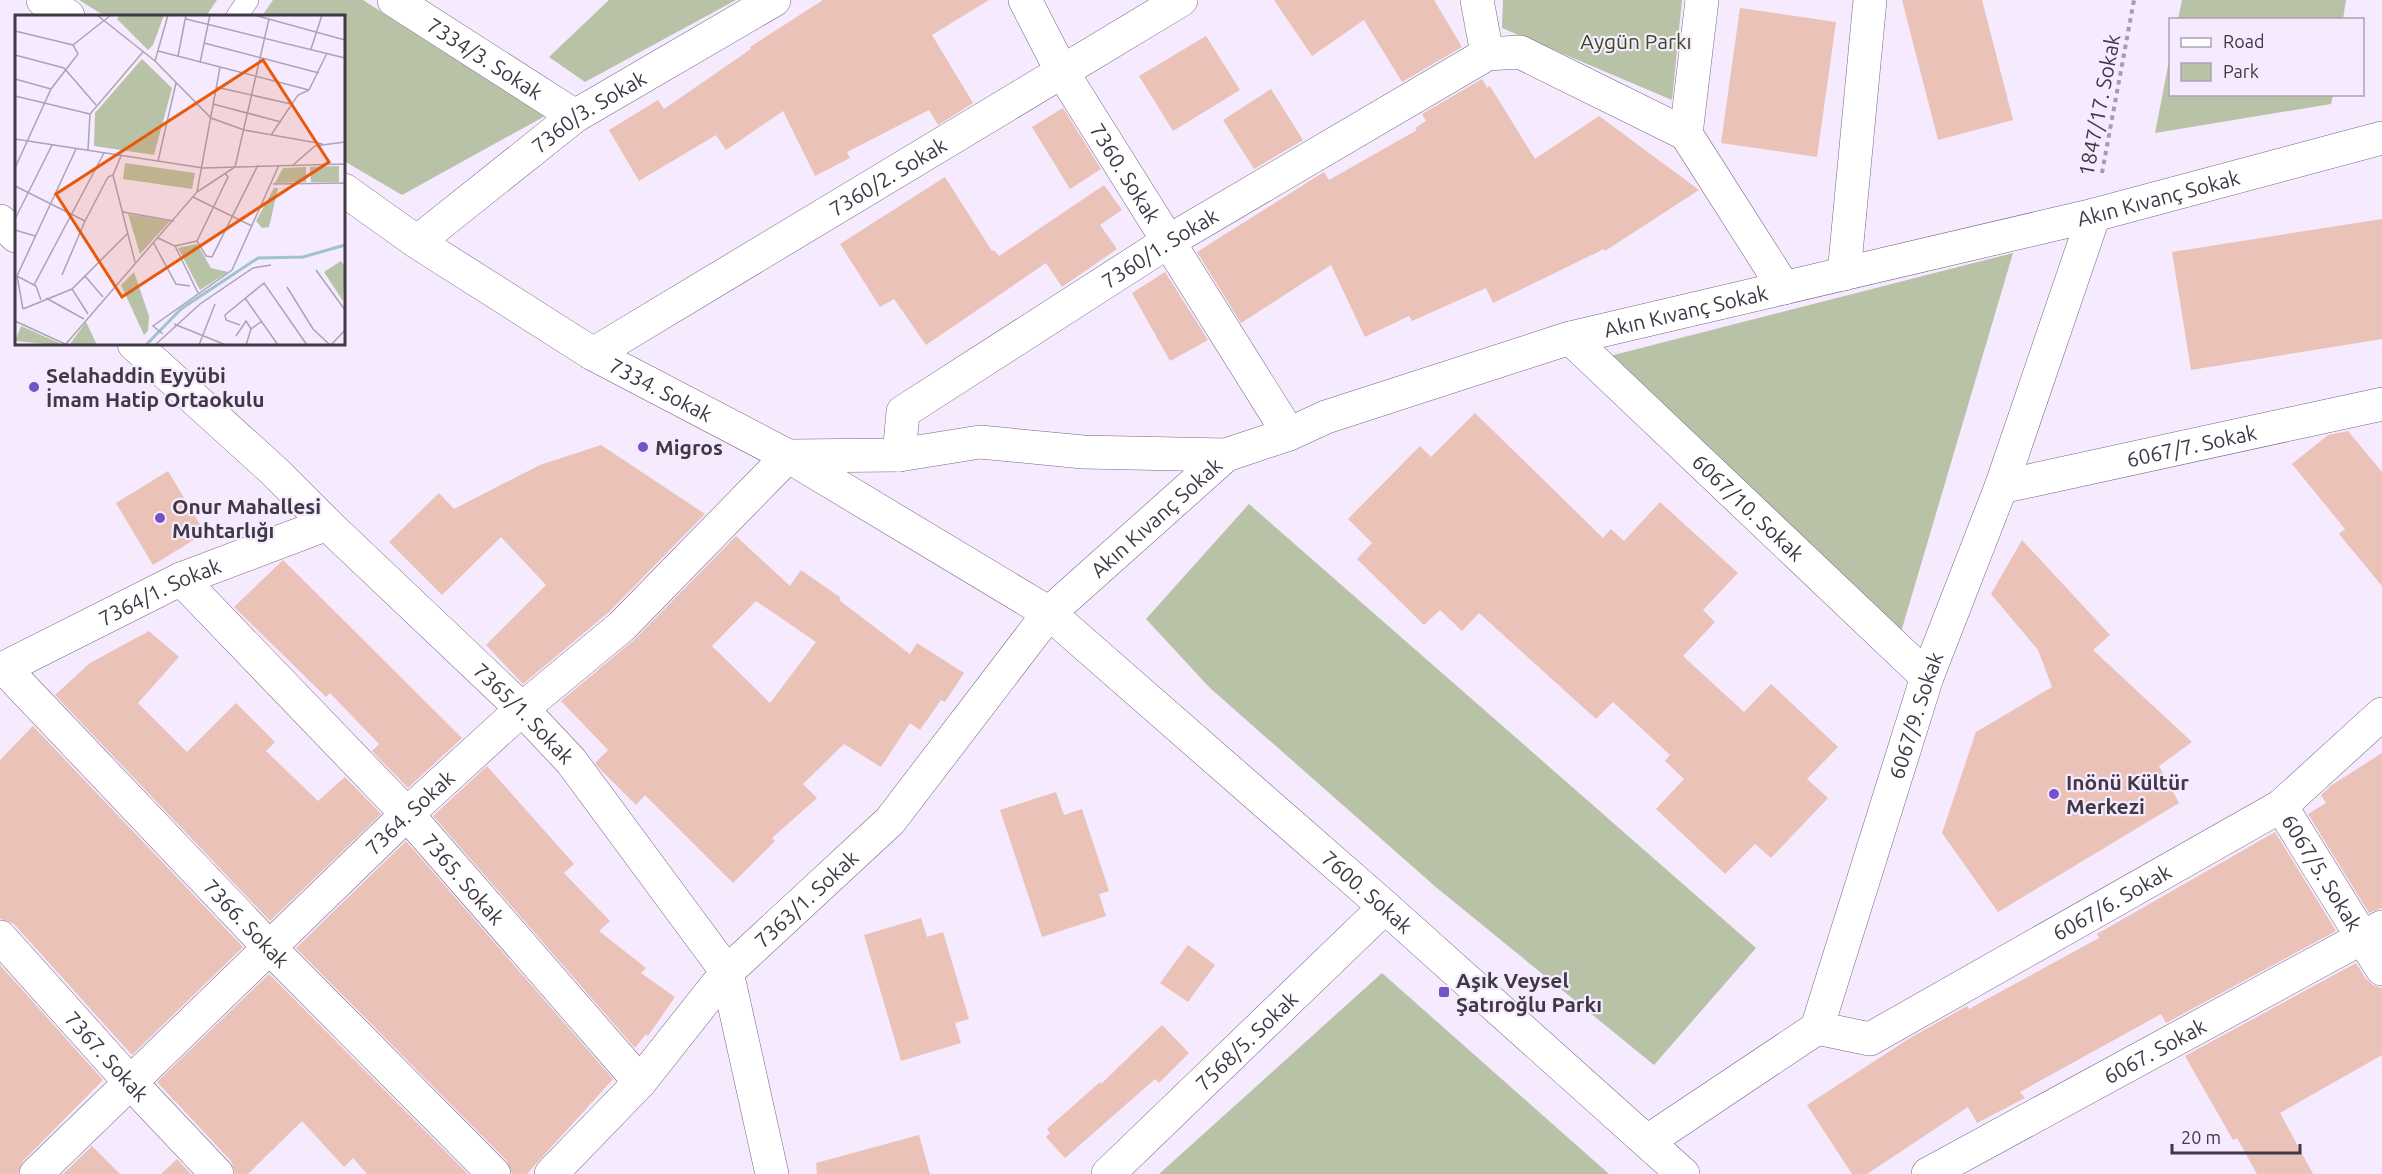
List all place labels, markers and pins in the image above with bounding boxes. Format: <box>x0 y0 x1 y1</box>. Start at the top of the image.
place label: Selahaddin Eyyübi İmam Hatip Ortaokulu <box>46 363 264 411</box>
marker: Selahaddin Eyyübi İmam Hatip Ortaokulu <box>27 380 41 394</box>
place label: Migros <box>655 435 723 459</box>
marker: Migros <box>636 440 650 454</box>
place label: Onur Mahallesi Muhtarlığı <box>172 494 321 542</box>
marker: Onur Mahallesi Muhtarlığı <box>153 511 167 525</box>
place label: Inönü Kültür Merkezi <box>2066 770 2189 818</box>
marker: Inönü Kültür Merkezi <box>2047 787 2061 801</box>
place label: Aşık Veysel Şatıroğlu Parkı <box>1456 968 1602 1016</box>
marker: Aşık Veysel Şatıroğlu Parkı <box>1437 985 1451 999</box>

